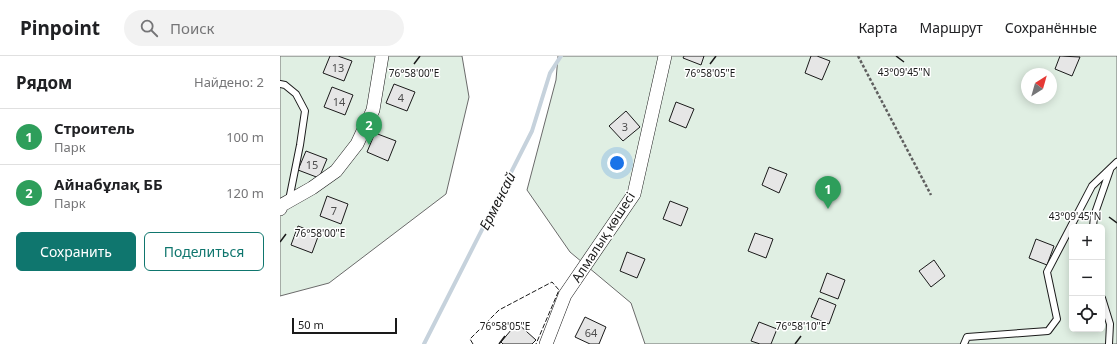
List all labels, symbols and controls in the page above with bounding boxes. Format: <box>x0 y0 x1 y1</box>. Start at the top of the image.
search box <box>124 10 404 46</box>
text: Pinpoint <box>20 15 100 41</box>
icon: search <box>138 17 160 39</box>
text: Поиск <box>170 18 215 38</box>
text: Карта <box>858 18 897 37</box>
text: Маршрут <box>919 18 983 37</box>
text: Сохранённые <box>1005 18 1097 37</box>
house number: 13 <box>332 60 344 75</box>
text: 43°09'45"N <box>878 65 930 79</box>
text: 76°58'00"E <box>389 66 439 80</box>
text: 76°58'05"E <box>685 66 735 80</box>
north arrow <box>1021 68 1057 104</box>
text: Рядом <box>16 71 72 94</box>
text: Найдено: 2 <box>194 73 264 91</box>
house number: 4 <box>398 90 405 105</box>
house number: 14 <box>333 94 346 109</box>
pin: 2 <box>356 112 382 145</box>
text: Строитель <box>54 118 135 138</box>
house number: 3 <box>622 119 628 134</box>
text: 1 <box>25 128 33 146</box>
text: 100 m <box>226 128 264 146</box>
text: Парк <box>54 138 86 156</box>
your location <box>607 153 627 173</box>
house number: 15 <box>306 157 318 172</box>
water label: Ерменсай <box>474 169 520 233</box>
text: Айнабұлақ ББ <box>54 174 163 194</box>
pin: 1 <box>815 176 841 209</box>
text: 2 <box>25 184 33 202</box>
text: 120 m <box>226 184 264 202</box>
street label: Алмалық көшесі <box>567 188 639 286</box>
text: Парк <box>54 194 86 212</box>
house number: 7 <box>331 203 337 218</box>
text: 43°09'45"N <box>1049 209 1101 223</box>
map controls <box>1069 224 1105 332</box>
button: + <box>1069 224 1105 260</box>
text: 76°58'00"E <box>295 226 345 240</box>
button: Сохранить <box>16 232 136 271</box>
button: Поделиться <box>144 232 264 271</box>
button: − <box>1069 260 1105 296</box>
button: locate <box>1069 296 1105 332</box>
scale bar <box>292 316 397 335</box>
text: 50 m <box>298 317 324 332</box>
text: 76°58'05"E <box>480 319 530 333</box>
text: 76°58'10"E <box>776 319 826 333</box>
house number: 64 <box>585 325 598 340</box>

